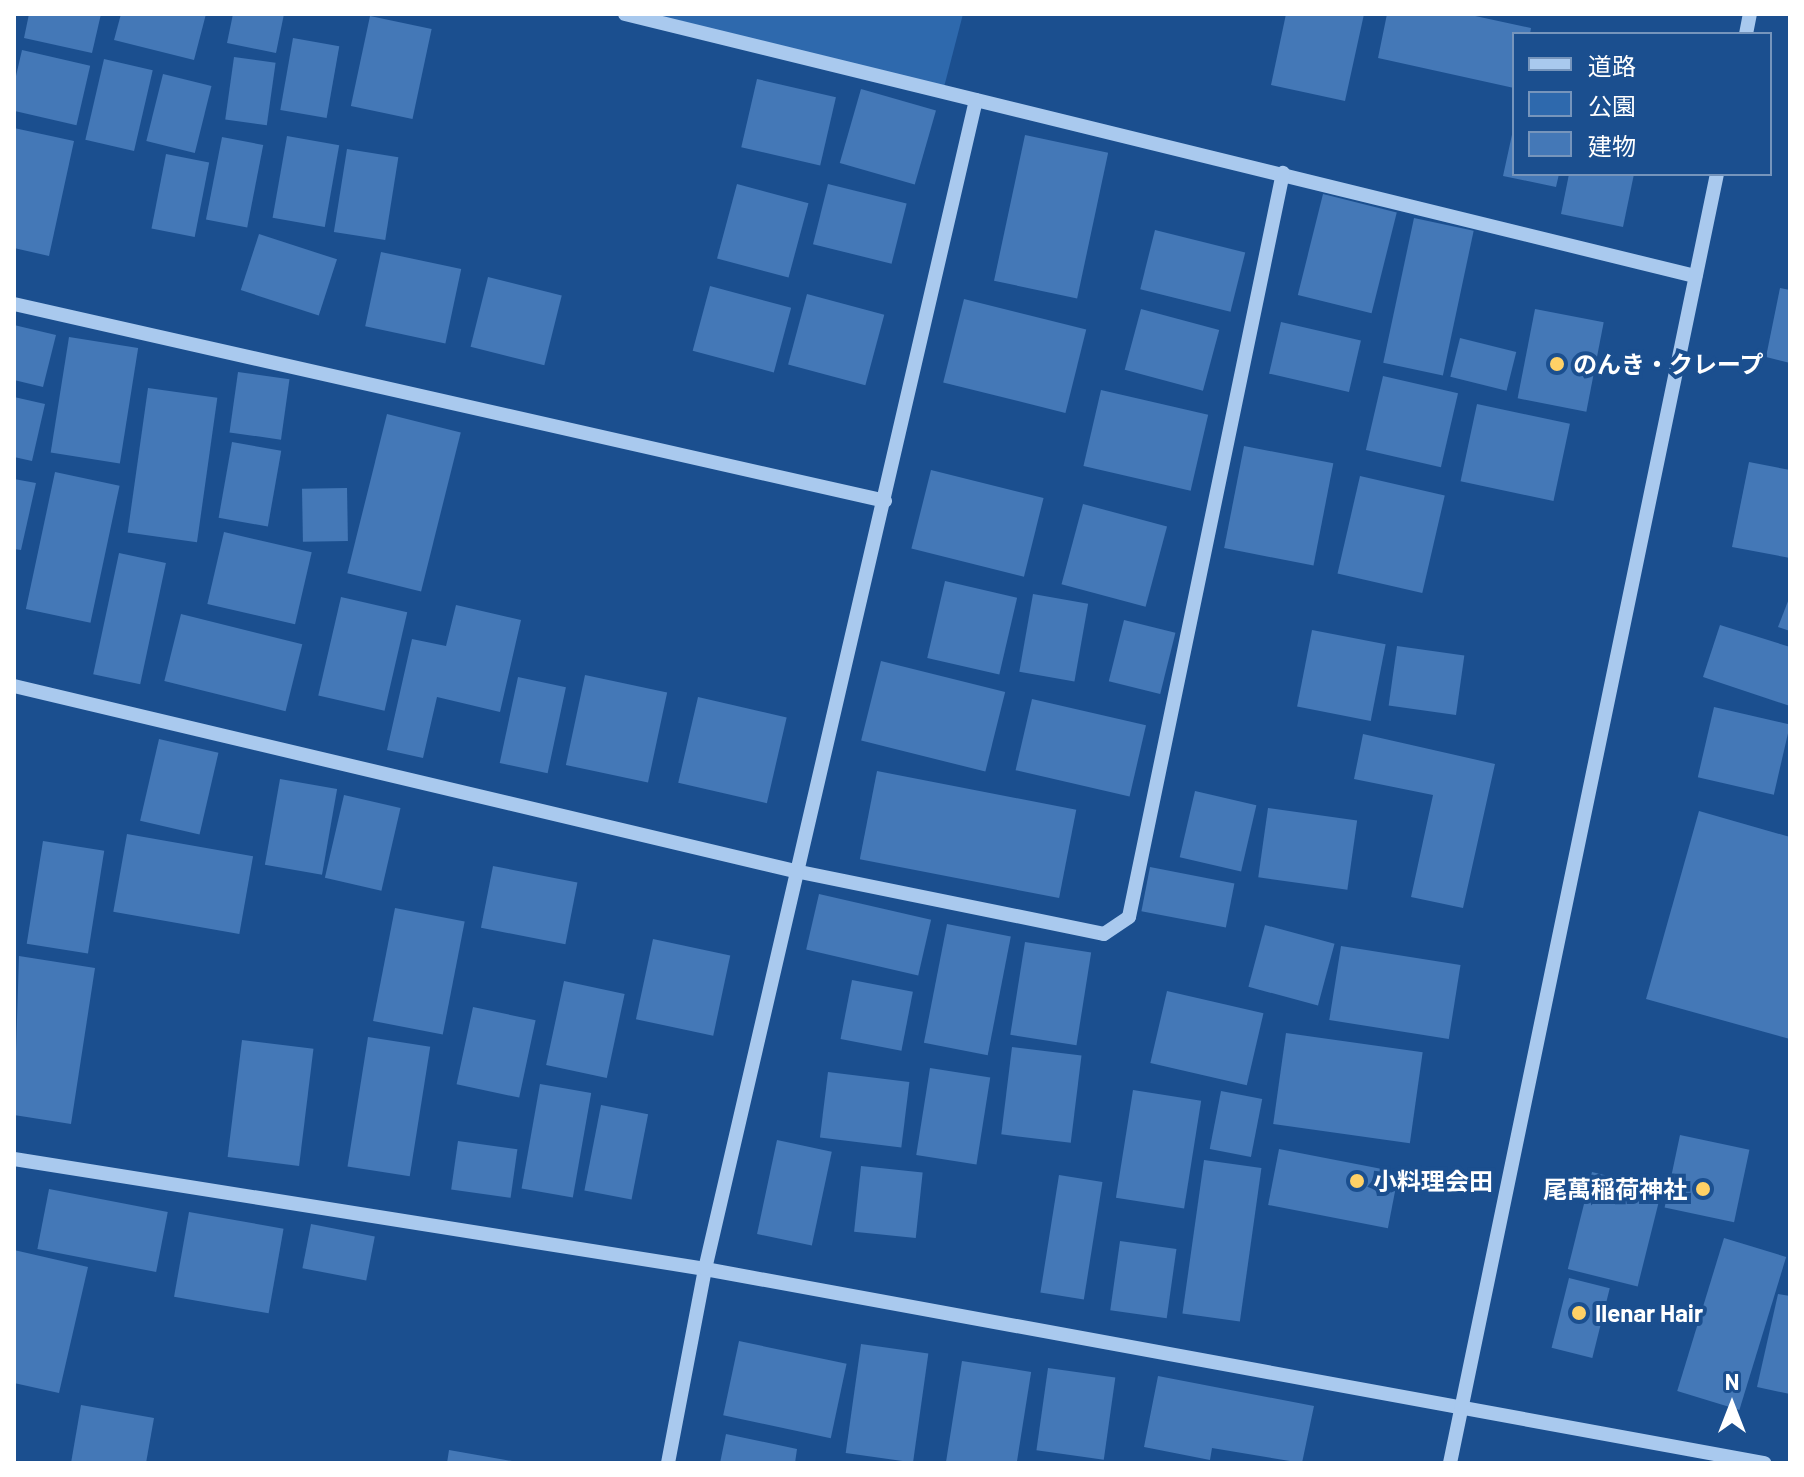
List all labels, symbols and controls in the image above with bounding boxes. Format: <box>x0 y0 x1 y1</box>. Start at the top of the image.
legend <box>1512 32 1772 176</box>
text: 道路 <box>1588 51 1636 80</box>
text: 公園 <box>1588 91 1636 120</box>
text: 建物 <box>1588 131 1636 160</box>
place label: のんき・クレープ <box>1573 350 1765 378</box>
marker: のんき・クレープ <box>1548 355 1566 373</box>
place label: 小料理会田 <box>1373 1167 1493 1195</box>
marker: 小料理会田 <box>1348 1172 1366 1190</box>
place label: 尾萬稲荷神社 <box>1543 1175 1687 1203</box>
marker: 尾萬稲荷神社 <box>1694 1180 1712 1198</box>
place label: Ilenar Hair <box>1595 1299 1703 1327</box>
marker: Ilenar Hair <box>1570 1304 1588 1322</box>
north arrow <box>1692 1365 1772 1445</box>
text: N <box>1725 1368 1739 1394</box>

